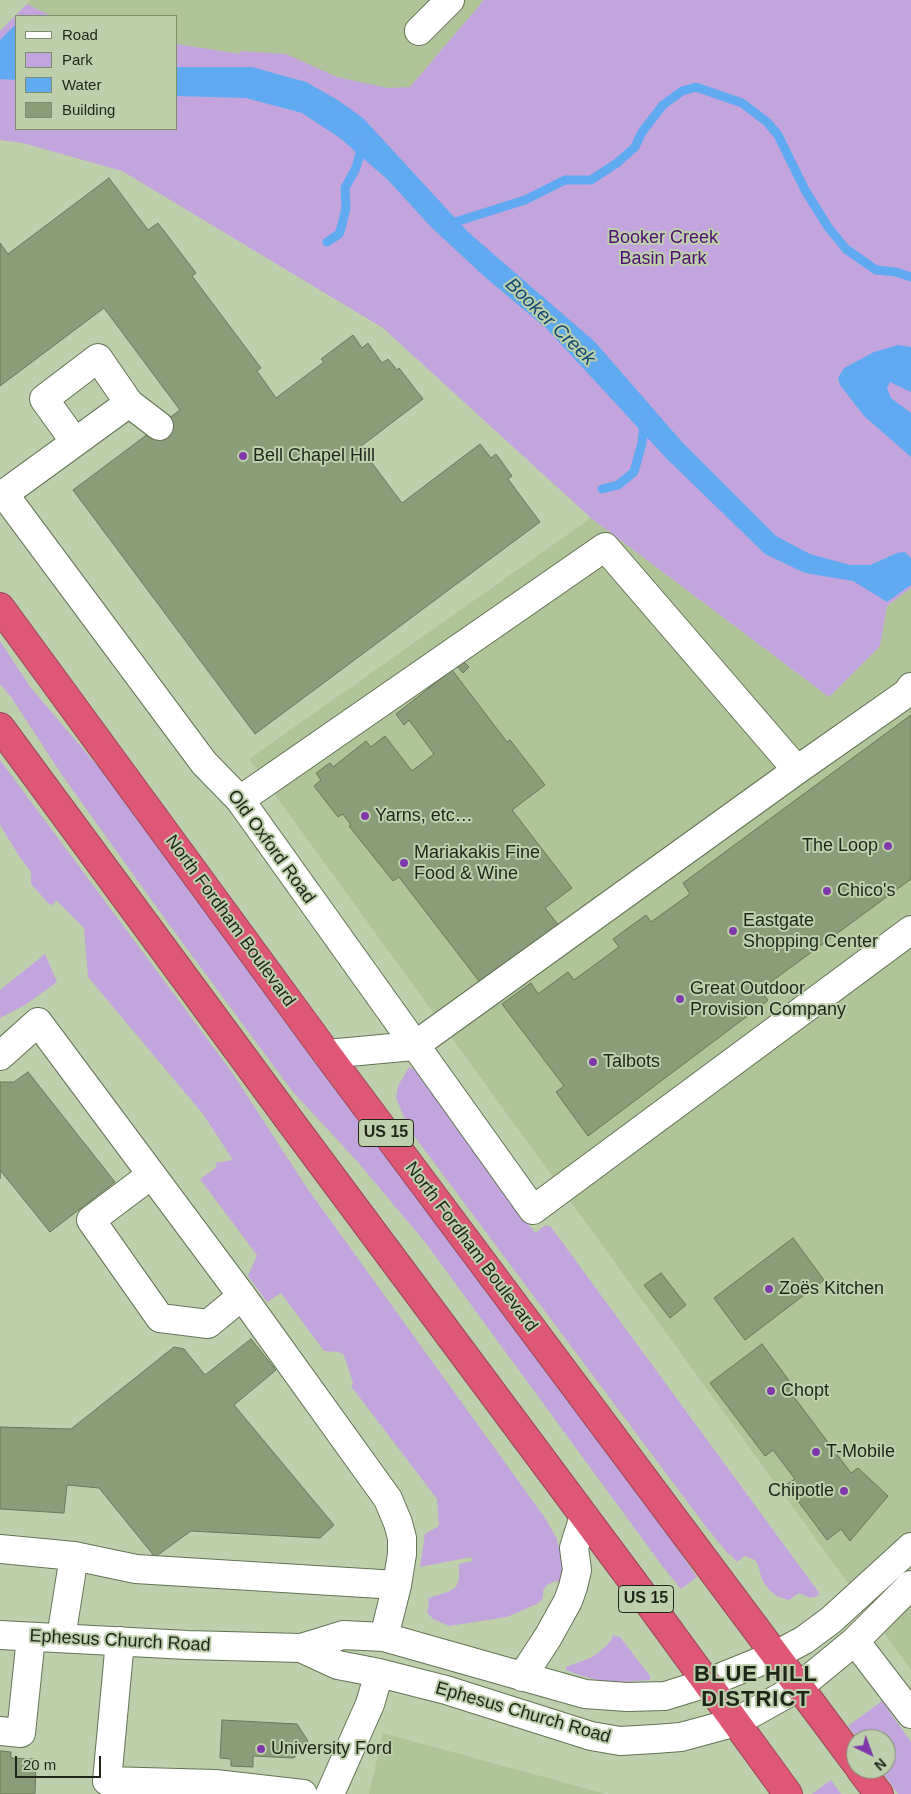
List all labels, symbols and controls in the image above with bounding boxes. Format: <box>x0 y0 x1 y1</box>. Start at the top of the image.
legend <box>15 15 178 130</box>
text: Road <box>62 26 98 43</box>
text: Park <box>62 51 93 68</box>
text: Water <box>62 76 101 93</box>
text: Building <box>62 101 115 118</box>
park label: Booker Creek Basin Park <box>608 227 718 270</box>
water label: Booker Creek <box>500 273 600 371</box>
place label: Bell Chapel Hill <box>253 445 375 467</box>
marker: Bell Chapel Hill <box>237 450 249 462</box>
street label: Old Oxford Road <box>223 786 319 908</box>
place label: Yarns, etc… <box>375 805 473 827</box>
marker: Yarns, etc… <box>359 810 371 822</box>
street label: North Fordham Boulevard <box>160 831 300 1011</box>
place label: The Loop <box>802 835 878 857</box>
marker: The Loop <box>882 840 894 852</box>
place label: Mariakakis Fine Food & Wine <box>414 842 540 884</box>
marker: Mariakakis Fine Food & Wine <box>398 857 410 869</box>
place label: Chico's <box>837 880 895 902</box>
marker: Chico's <box>821 885 833 897</box>
place label: Eastgate Shopping Center <box>743 910 878 952</box>
marker: Eastgate Shopping Center <box>727 925 739 937</box>
place label: Great Outdoor Provision Company <box>690 978 846 1021</box>
marker: Great Outdoor Provision Company <box>674 993 686 1005</box>
place label: Talbots <box>603 1051 660 1073</box>
marker: Talbots <box>587 1056 599 1068</box>
road number: US 15 <box>358 1120 414 1146</box>
street label: North Fordham Boulevard <box>400 1158 542 1336</box>
place label: Zoës Kitchen <box>779 1278 884 1300</box>
marker: Zoës Kitchen <box>763 1283 775 1295</box>
place label: Chopt <box>781 1380 829 1402</box>
marker: Chopt <box>765 1385 777 1397</box>
place label: T-Mobile <box>826 1441 895 1463</box>
marker: T-Mobile <box>810 1446 822 1458</box>
place label: Chipotle <box>768 1480 834 1502</box>
marker: Chipotle <box>838 1485 850 1497</box>
road number: US 15 <box>618 1586 674 1612</box>
street label: Ephesus Church Road <box>29 1625 211 1657</box>
district label: BLUE HILL DISTRICT <box>693 1662 819 1714</box>
street label: Ephesus Church Road <box>433 1678 613 1748</box>
north arrow <box>846 1729 896 1779</box>
place label: University Ford <box>271 1738 392 1760</box>
marker: University Ford <box>255 1743 267 1755</box>
scale bar <box>18 1746 104 1778</box>
text: N <box>871 1755 889 1774</box>
text: 20 m <box>23 1756 56 1773</box>

